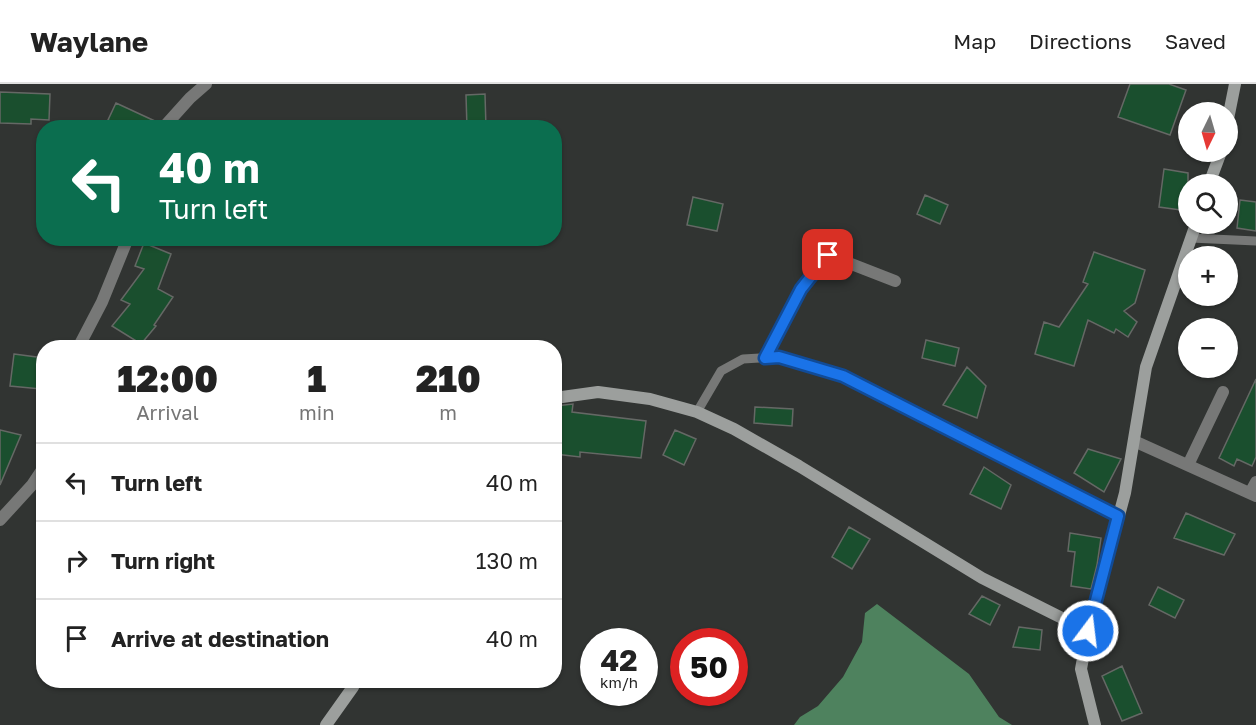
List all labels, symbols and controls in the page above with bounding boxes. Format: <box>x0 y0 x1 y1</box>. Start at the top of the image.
text: Waylane <box>30 25 148 58</box>
text: Map <box>953 28 996 54</box>
text: Directions <box>1029 28 1132 54</box>
text: Saved <box>1165 28 1226 54</box>
north arrow <box>1178 102 1238 162</box>
map controls <box>1178 102 1238 378</box>
text: 40 m <box>159 142 260 192</box>
icon: left <box>60 144 138 222</box>
button: search <box>1178 174 1238 234</box>
text: Turn left <box>159 193 268 225</box>
pin <box>802 229 853 280</box>
icon: arrive <box>811 238 844 271</box>
button: + <box>1178 246 1238 306</box>
button: − <box>1178 318 1238 378</box>
text: 12:00 <box>117 357 218 400</box>
text: 1 <box>307 357 326 400</box>
text: 210 <box>416 357 481 400</box>
text: Arrival <box>136 400 199 424</box>
text: min <box>299 400 334 424</box>
text: m <box>439 400 457 424</box>
icon: left <box>60 466 93 499</box>
text: Turn left <box>111 469 202 496</box>
text: 40 m <box>486 469 538 496</box>
icon: right <box>60 544 93 577</box>
text: Turn right <box>111 547 215 574</box>
text: 130 m <box>476 547 538 574</box>
position arrow <box>1056 599 1120 663</box>
icon: arrive <box>60 622 93 655</box>
text: Arrive at destination <box>111 625 329 652</box>
text: 40 m <box>486 625 538 652</box>
speed limit sign: 50 <box>670 628 748 706</box>
text: 42 <box>600 642 638 678</box>
text: km/h <box>600 673 638 691</box>

